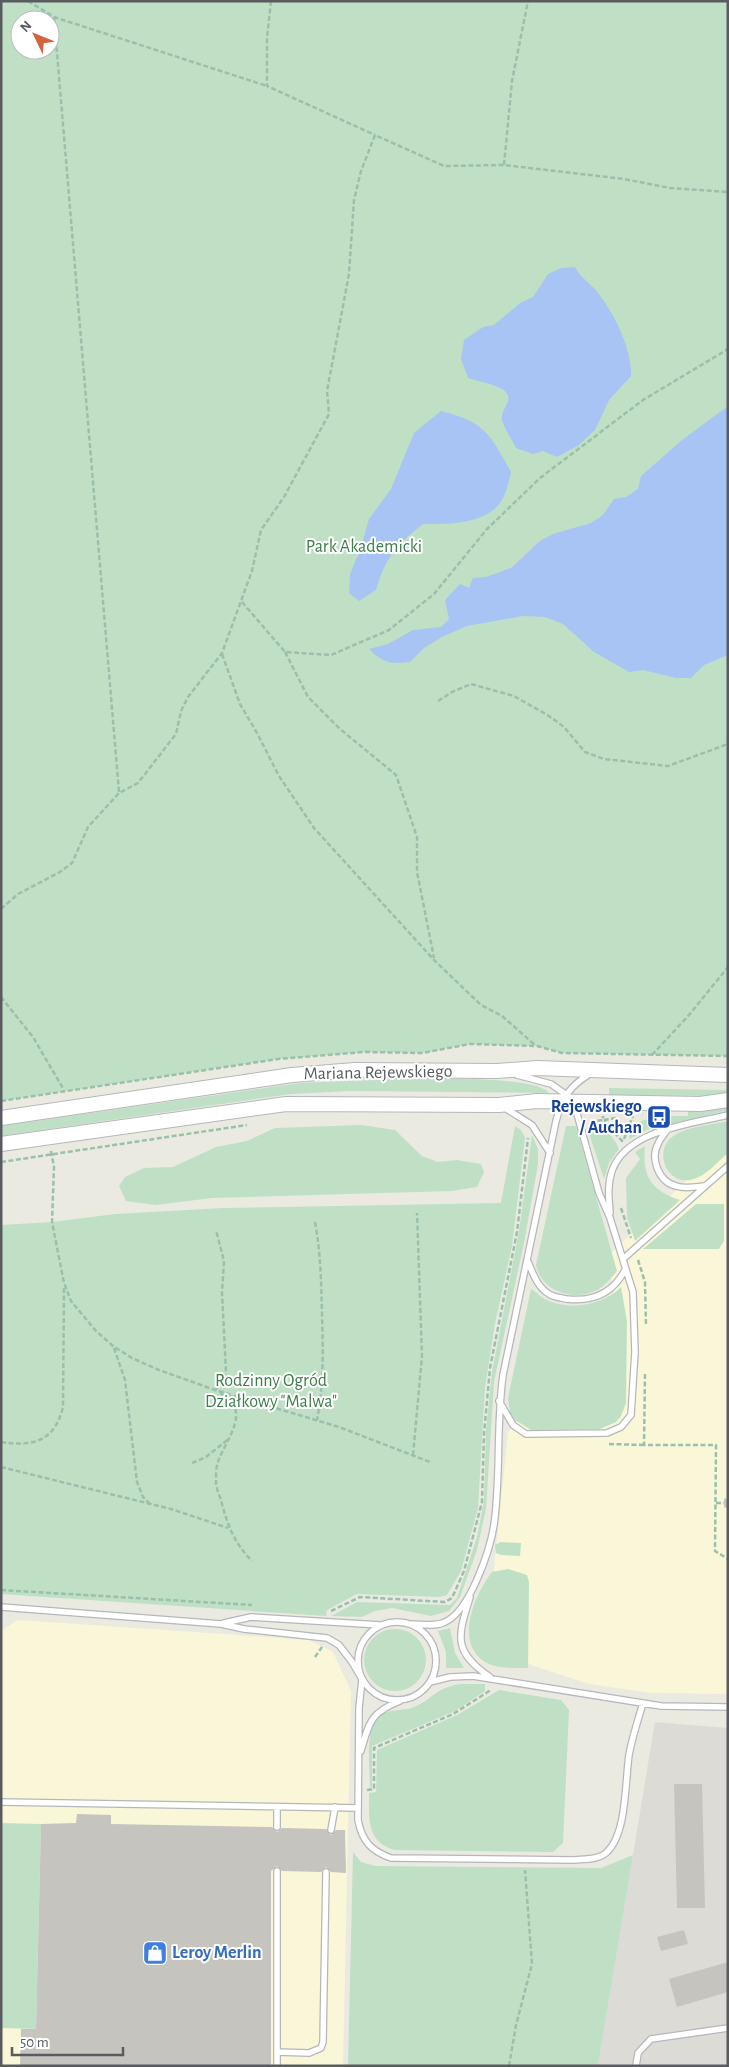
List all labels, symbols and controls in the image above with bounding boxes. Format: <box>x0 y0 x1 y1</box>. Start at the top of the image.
north arrow <box>10 10 60 60</box>
text: N <box>18 18 35 35</box>
park label: Park Akademicki <box>306 538 422 556</box>
street label: Mariana Rejewskiego <box>303 1063 453 1083</box>
place label: Rejewskiego / Auchan <box>551 1098 642 1137</box>
bus stop icon: Rejewskiego / Auchan <box>646 1104 672 1130</box>
park label: Rodzinny Ogród Działkowy "Malwa" <box>205 1372 337 1411</box>
shop icon: Leroy Merlin <box>142 1940 168 1966</box>
place label: Leroy Merlin <box>172 1944 261 1962</box>
scale bar <box>12 2024 124 2056</box>
text: 50 m <box>20 2035 49 2050</box>

